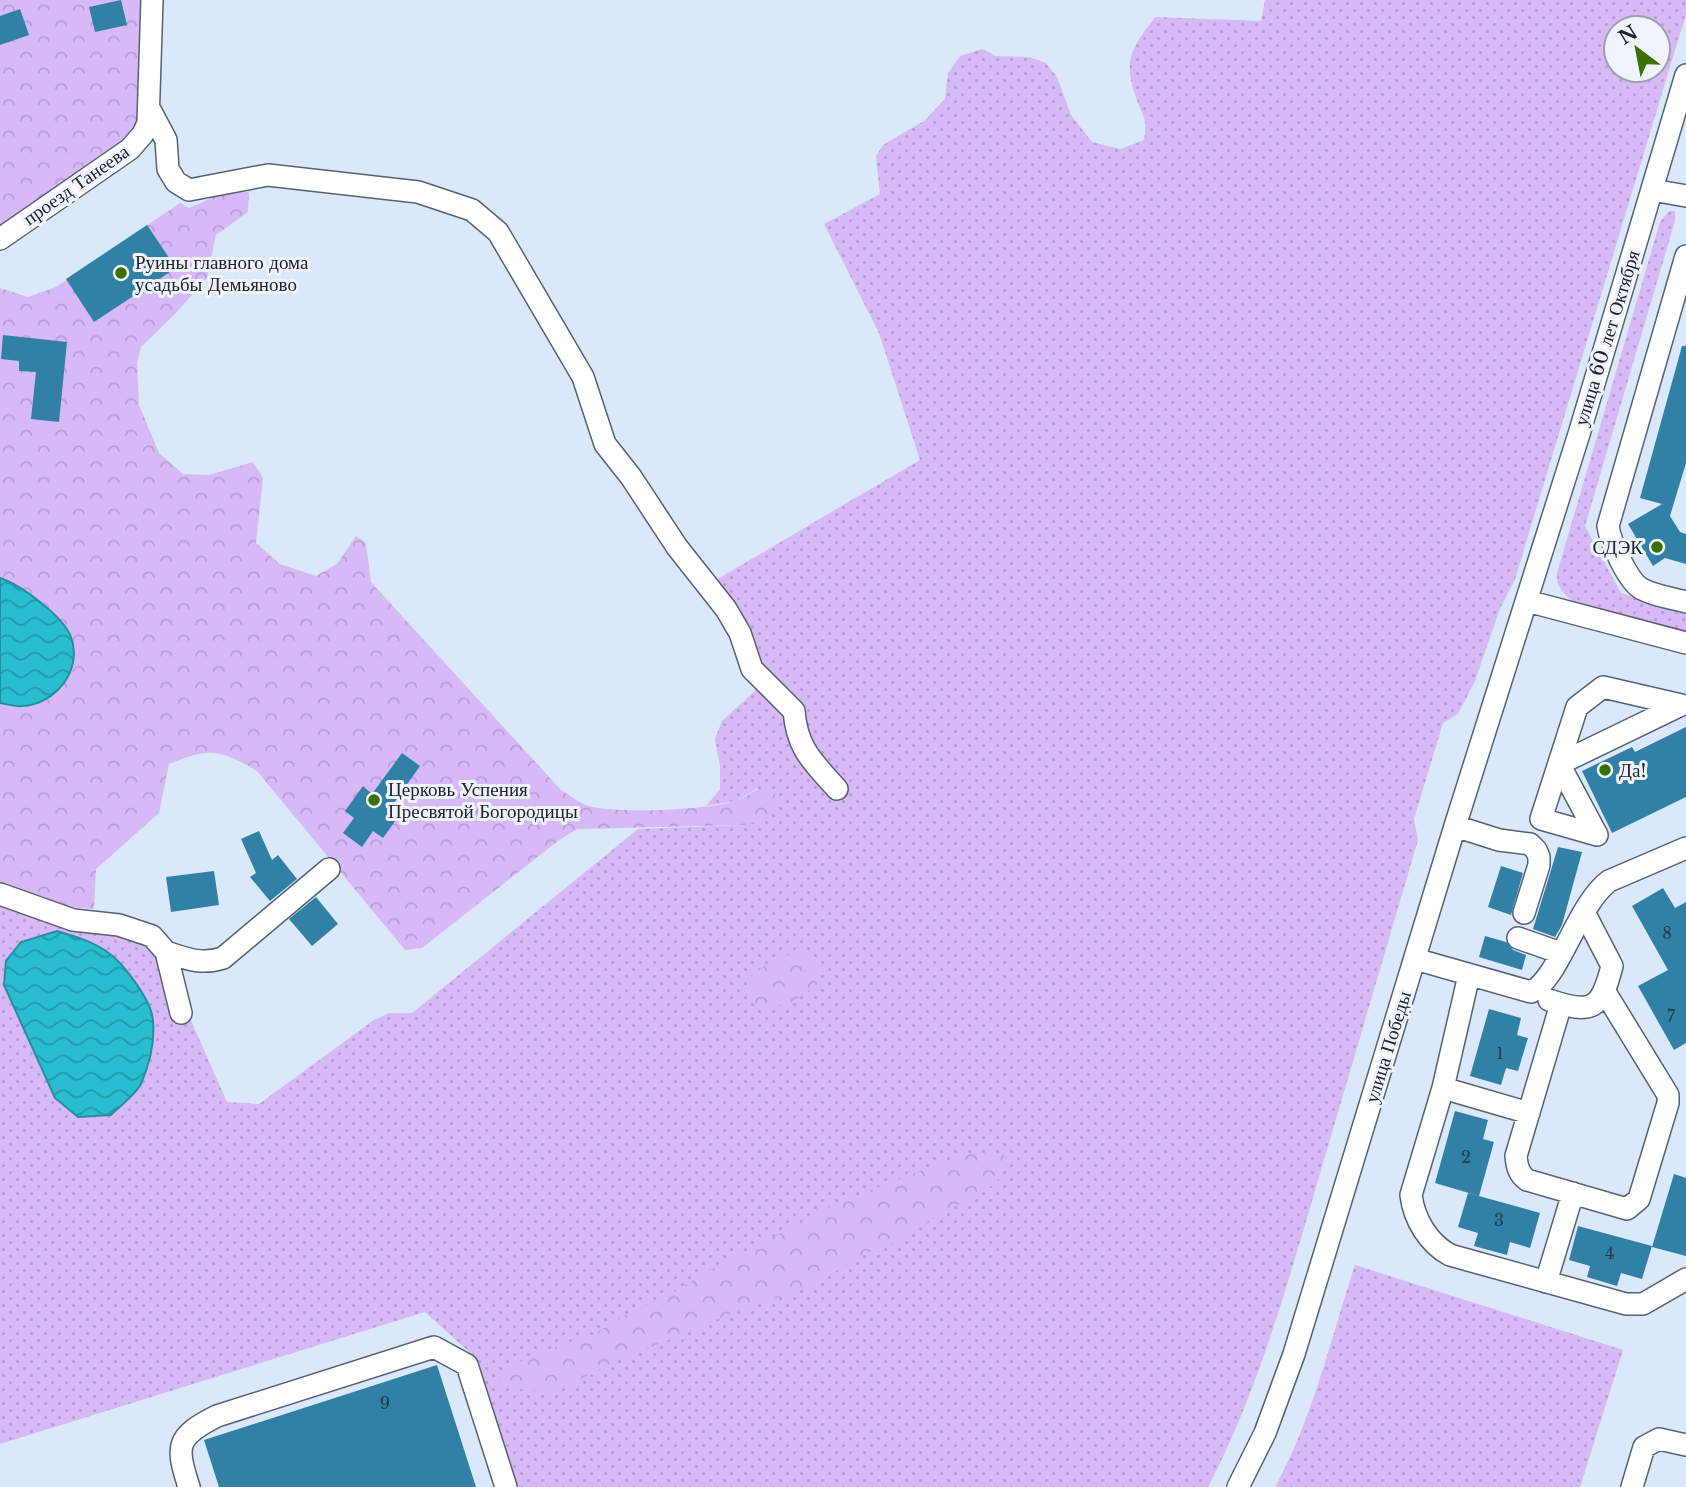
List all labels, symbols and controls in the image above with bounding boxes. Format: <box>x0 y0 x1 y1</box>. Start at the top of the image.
north arrow <box>1602 14 1672 84</box>
text: N <box>1615 20 1642 49</box>
street label: проезд Танеева <box>19 140 134 230</box>
street label: улица 60 лет Октября <box>1569 247 1645 429</box>
place label: Руины главного дома усадьбы Демьяново <box>135 251 309 296</box>
marker: Руины главного дома усадьбы Демьяново <box>113 265 129 281</box>
place label: СДЭК <box>1593 536 1643 559</box>
marker: СДЭК <box>1649 539 1665 555</box>
place label: Да! <box>1619 759 1646 782</box>
marker: Да! <box>1597 762 1613 778</box>
place label: Церковь Успения Пресвятой Богородицы <box>388 778 578 823</box>
marker: Церковь Успения Пресвятой Богородицы <box>366 792 382 808</box>
house number: 8 <box>1662 923 1672 943</box>
street label: улица Победы <box>1360 988 1416 1106</box>
house number: 7 <box>1667 1006 1676 1026</box>
house number: 1 <box>1496 1043 1504 1063</box>
house number: 2 <box>1461 1147 1471 1167</box>
house number: 3 <box>1494 1210 1504 1230</box>
house number: 4 <box>1605 1243 1615 1263</box>
house number: 9 <box>380 1393 390 1413</box>

